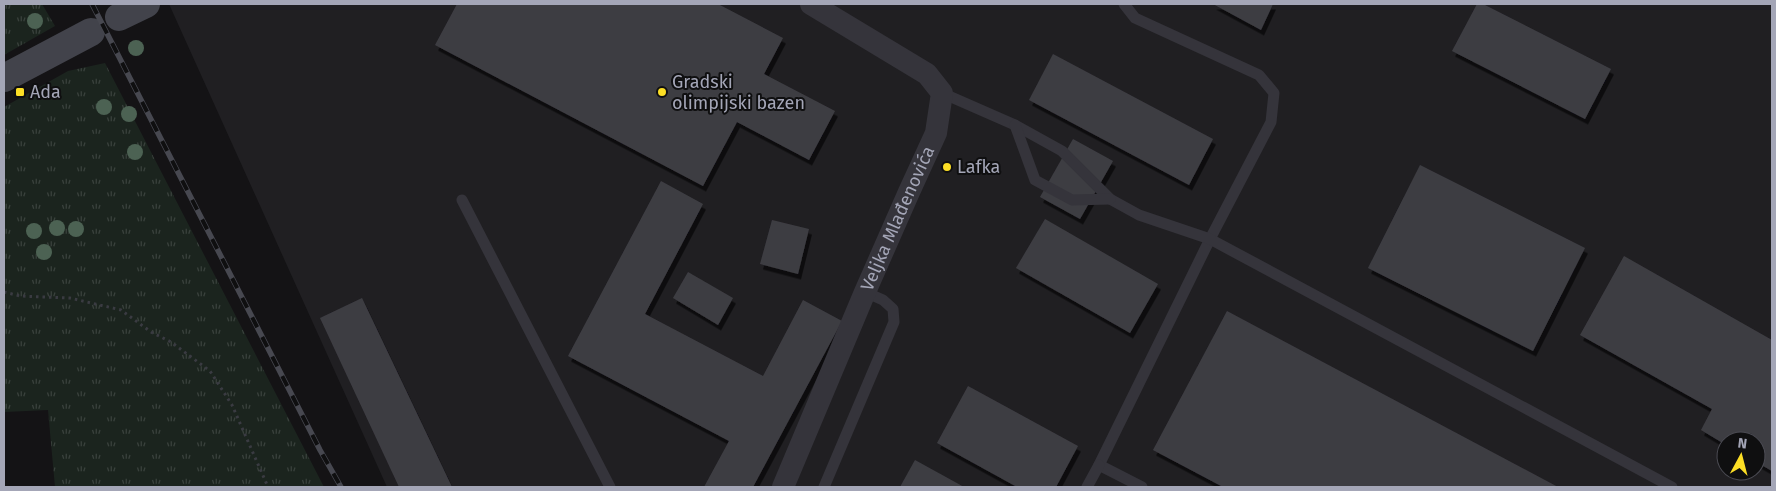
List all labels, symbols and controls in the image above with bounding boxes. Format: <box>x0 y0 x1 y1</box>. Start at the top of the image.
place label: Gradski olimpijski bazen <box>672 71 805 114</box>
place label: Ada <box>30 81 61 103</box>
marker: Ada <box>14 86 26 98</box>
marker: Gradski olimpijski bazen <box>656 86 668 98</box>
street label: Veljka Mlađenovića <box>856 143 940 294</box>
place label: Lafka <box>957 156 1000 178</box>
marker: Lafka <box>941 161 953 173</box>
north arrow <box>1716 431 1766 481</box>
text: N <box>1737 435 1748 453</box>

